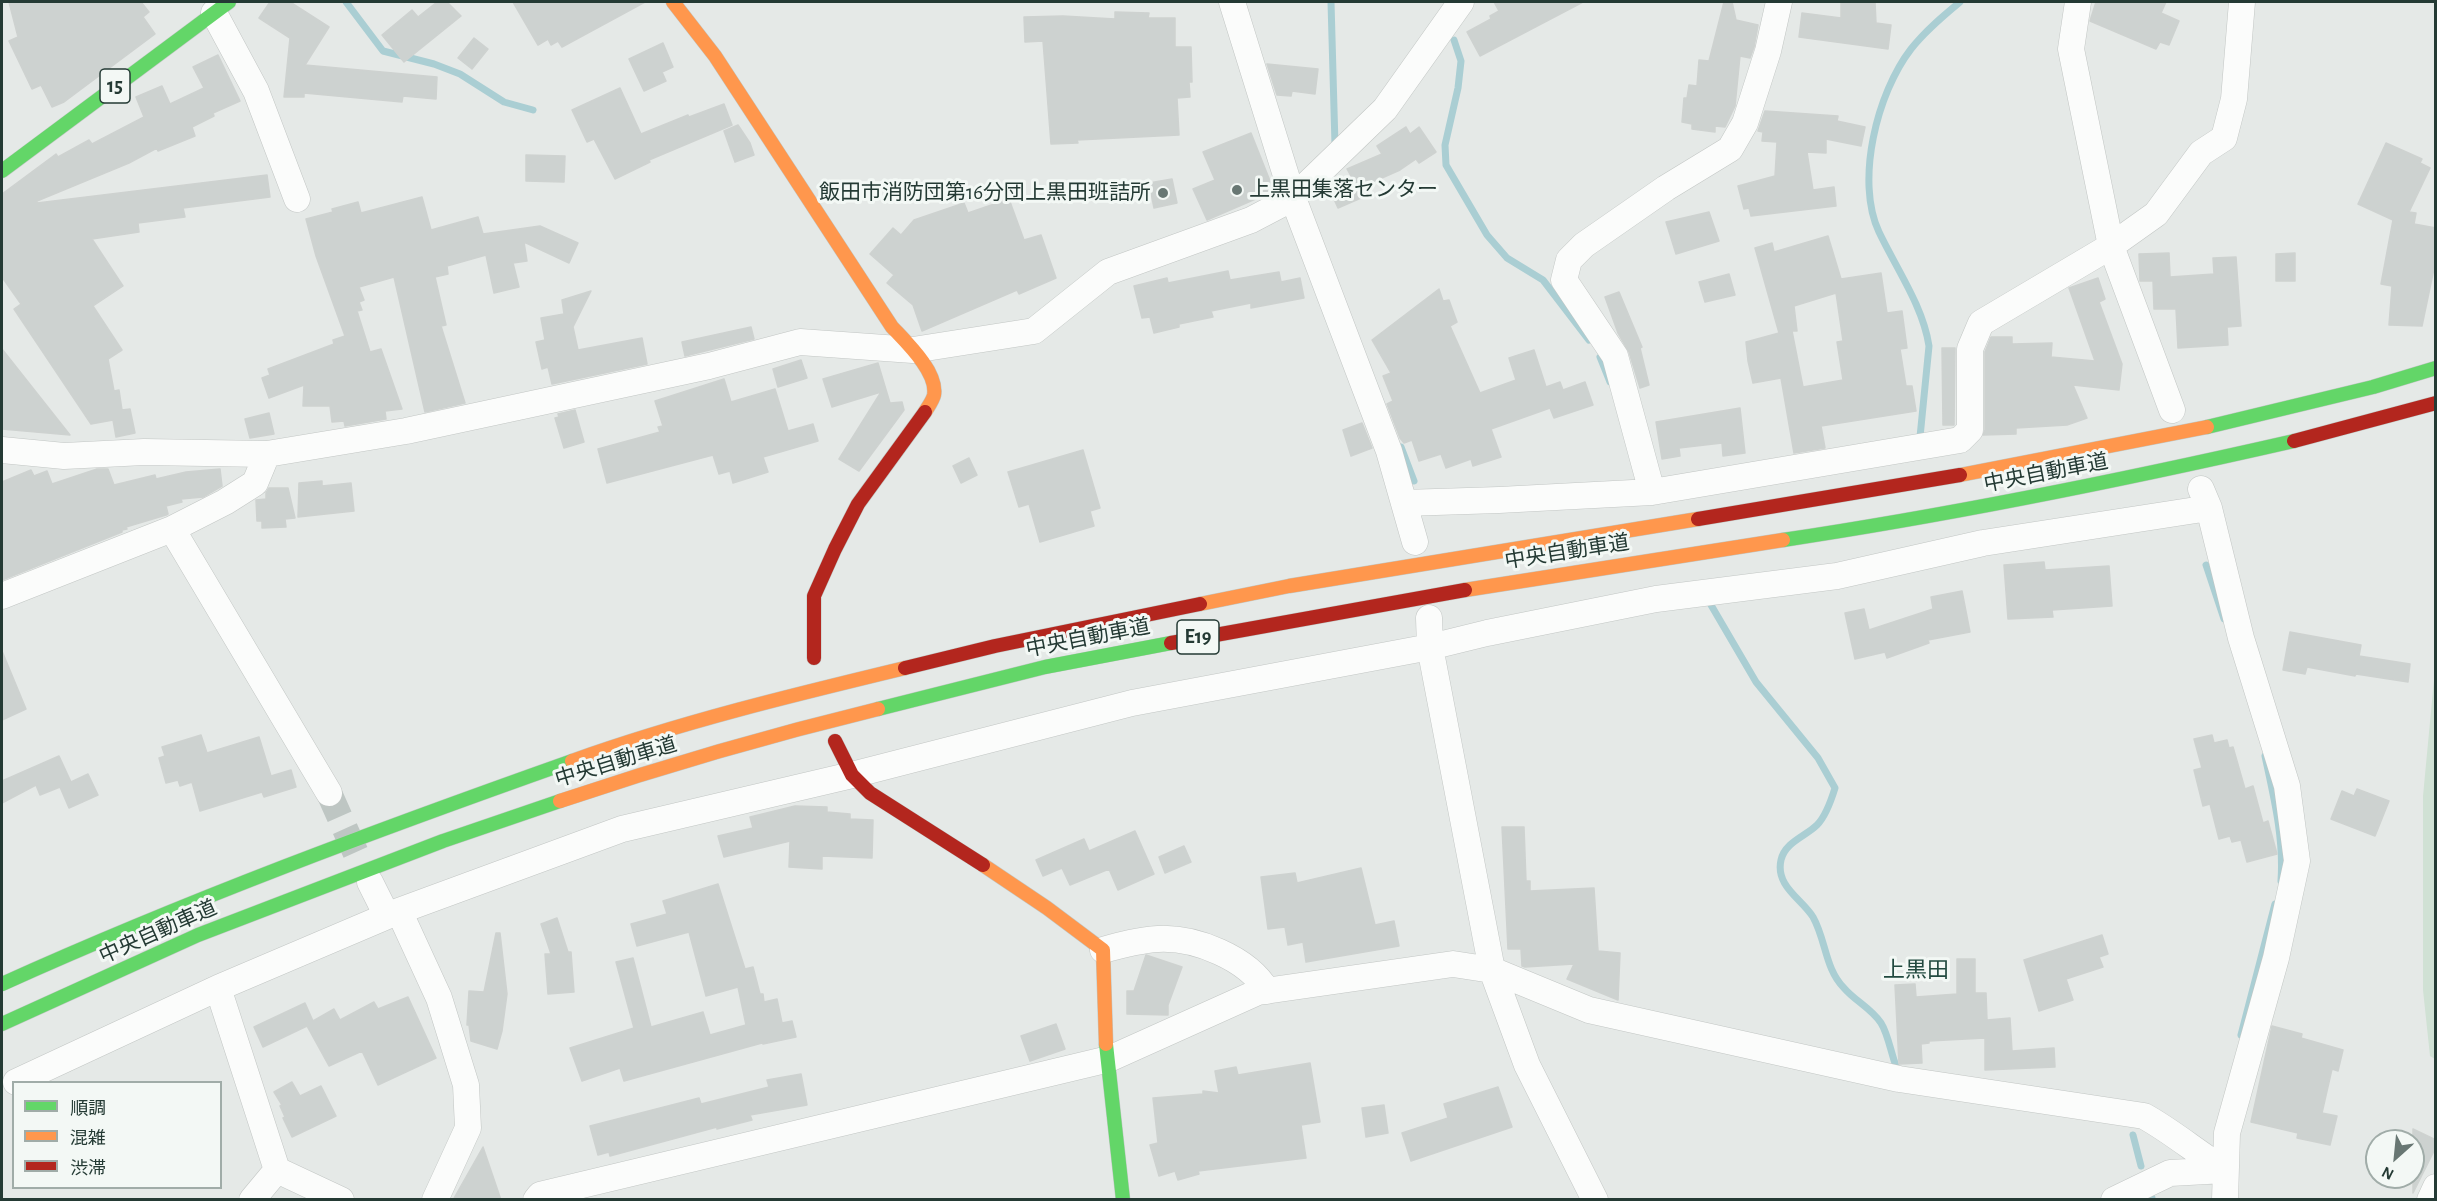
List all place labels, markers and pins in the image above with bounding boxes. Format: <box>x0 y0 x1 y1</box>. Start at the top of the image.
place label: 上黒田集落センター <box>1249 177 1438 203</box>
place label: 飯田市消防団第16分団上黒田班詰所 <box>819 180 1151 206</box>
marker: 上黒田集落センター <box>1230 183 1244 197</box>
marker: 飯田市消防団第16分団上黒田班詰所 <box>1156 186 1170 200</box>

